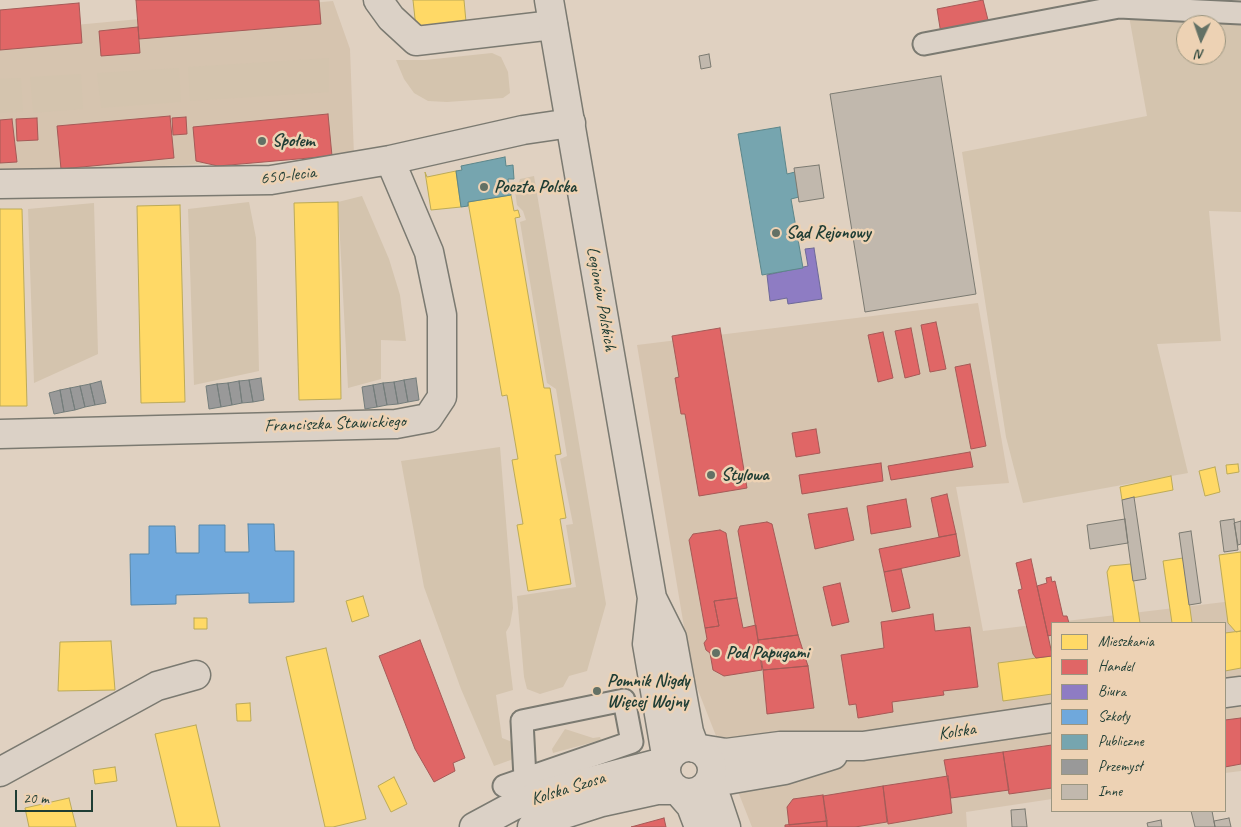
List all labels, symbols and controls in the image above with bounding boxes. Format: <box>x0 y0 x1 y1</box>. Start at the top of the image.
north arrow <box>1176 15 1226 65</box>
text: N <box>1195 46 1205 63</box>
place label: Społem <box>272 130 315 152</box>
marker: Społem <box>256 135 268 147</box>
street label: 650-lecia <box>259 162 317 190</box>
place label: Poczta Polska <box>494 176 576 198</box>
marker: Poczta Polska <box>478 181 490 193</box>
place label: Sąd Rejonowy <box>786 222 871 244</box>
marker: Sąd Rejonowy <box>770 227 782 239</box>
street label: Legionów Polskich <box>581 245 621 353</box>
street label: Franciszka Stawickiego <box>264 411 406 437</box>
place label: Stylowa <box>721 464 769 486</box>
marker: Stylowa <box>705 469 717 481</box>
legend <box>1051 622 1226 812</box>
text: Mieszkania <box>1098 632 1154 651</box>
place label: Pod Papugami <box>726 642 809 664</box>
marker: Pod Papugami <box>710 647 722 659</box>
text: Handel <box>1098 657 1133 676</box>
place label: Pomnik Nigdy Więcej Wojny <box>607 670 689 712</box>
text: Biura <box>1098 682 1126 701</box>
marker: Pomnik Nigdy Więcej Wojny <box>591 685 603 697</box>
text: Szkoły <box>1098 707 1130 726</box>
street label: Kolska <box>937 719 977 745</box>
text: Publiczne <box>1098 732 1144 751</box>
text: Przemysł <box>1098 757 1142 776</box>
street label: Kolska Szosa <box>528 768 608 810</box>
scale bar <box>18 780 95 812</box>
text: Inne <box>1098 782 1122 801</box>
text: 20 m <box>23 789 49 808</box>

